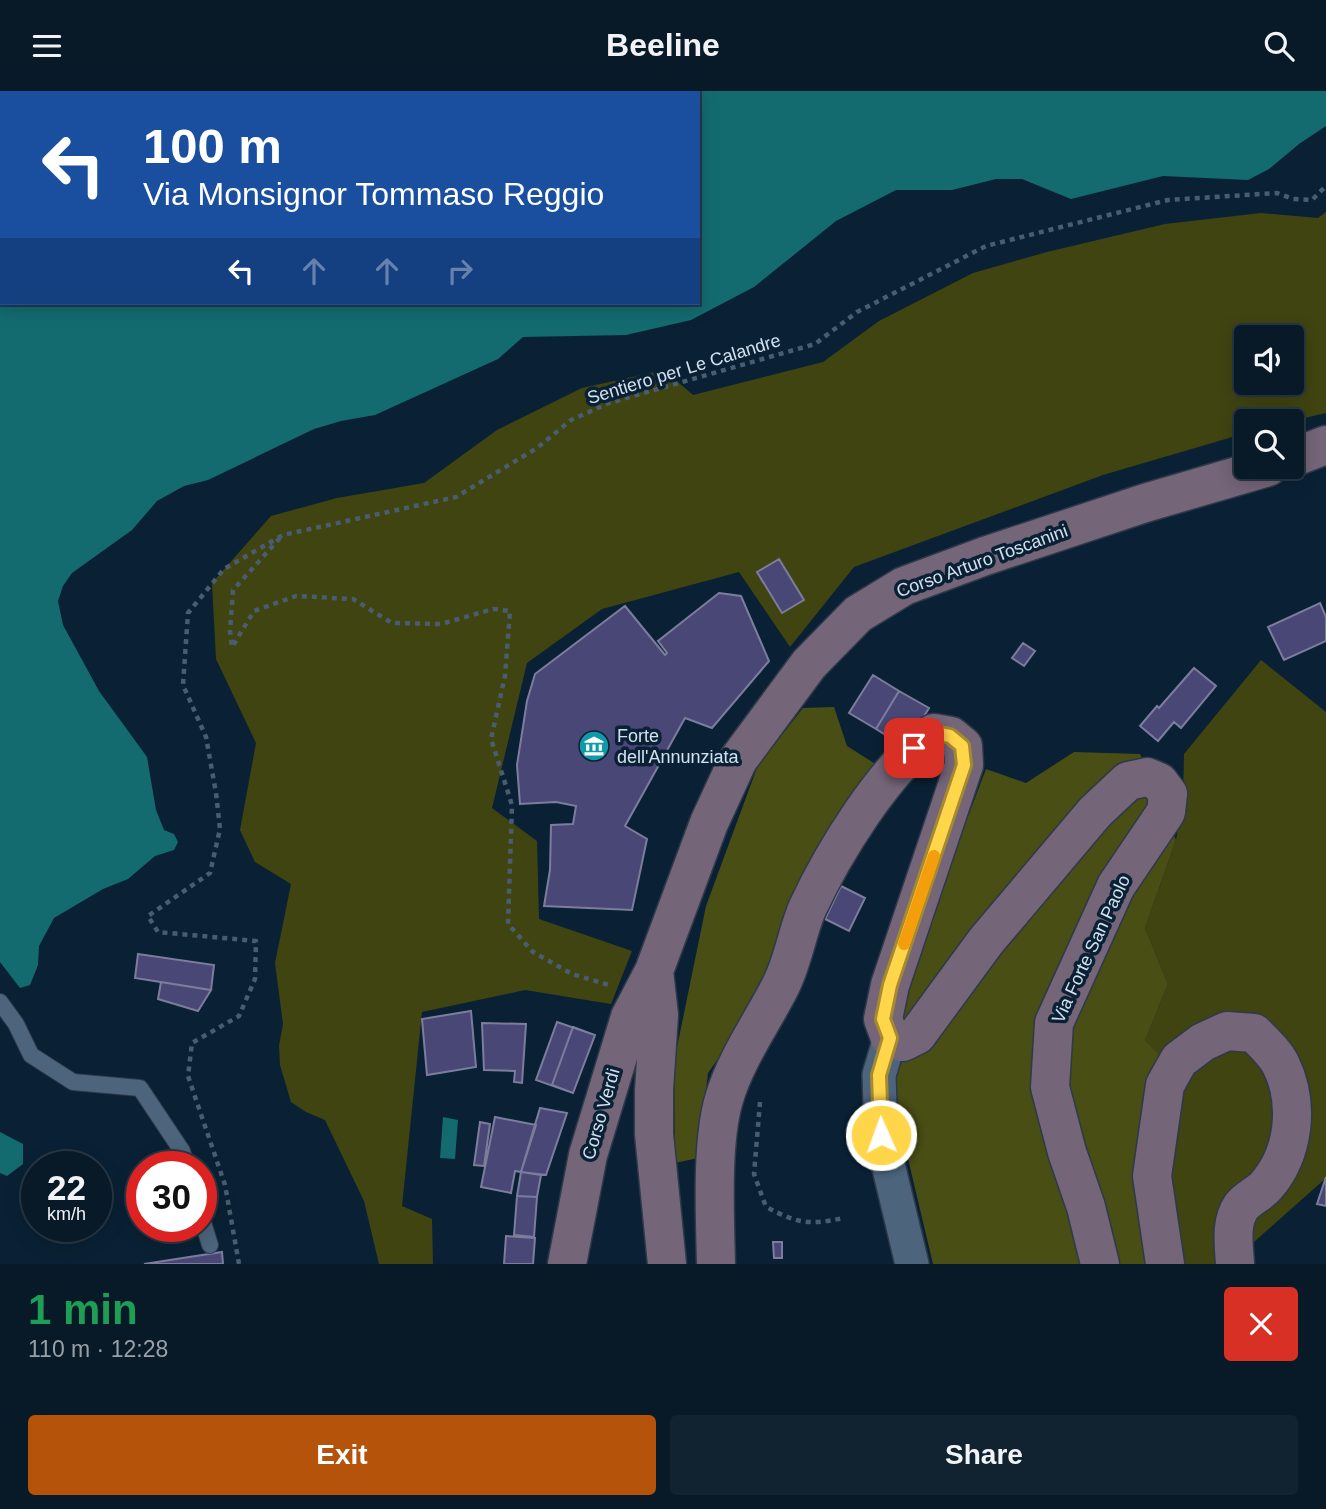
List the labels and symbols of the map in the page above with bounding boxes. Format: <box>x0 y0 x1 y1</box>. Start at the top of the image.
street label: Sentiero per Le Calandre <box>585 330 783 408</box>
street label: Corso Arturo Toscanini <box>894 521 1070 601</box>
pin <box>884 718 944 778</box>
place label: Forte dell'Annunziata <box>617 726 740 767</box>
museum icon: Forte dell'Annunziata <box>577 729 611 763</box>
street label: Via Forte San Paolo <box>1048 872 1134 1026</box>
street label: Corso Verdi <box>578 1066 624 1162</box>
position arrow <box>844 1098 918 1172</box>
speed limit sign: 30 <box>126 1151 217 1242</box>

